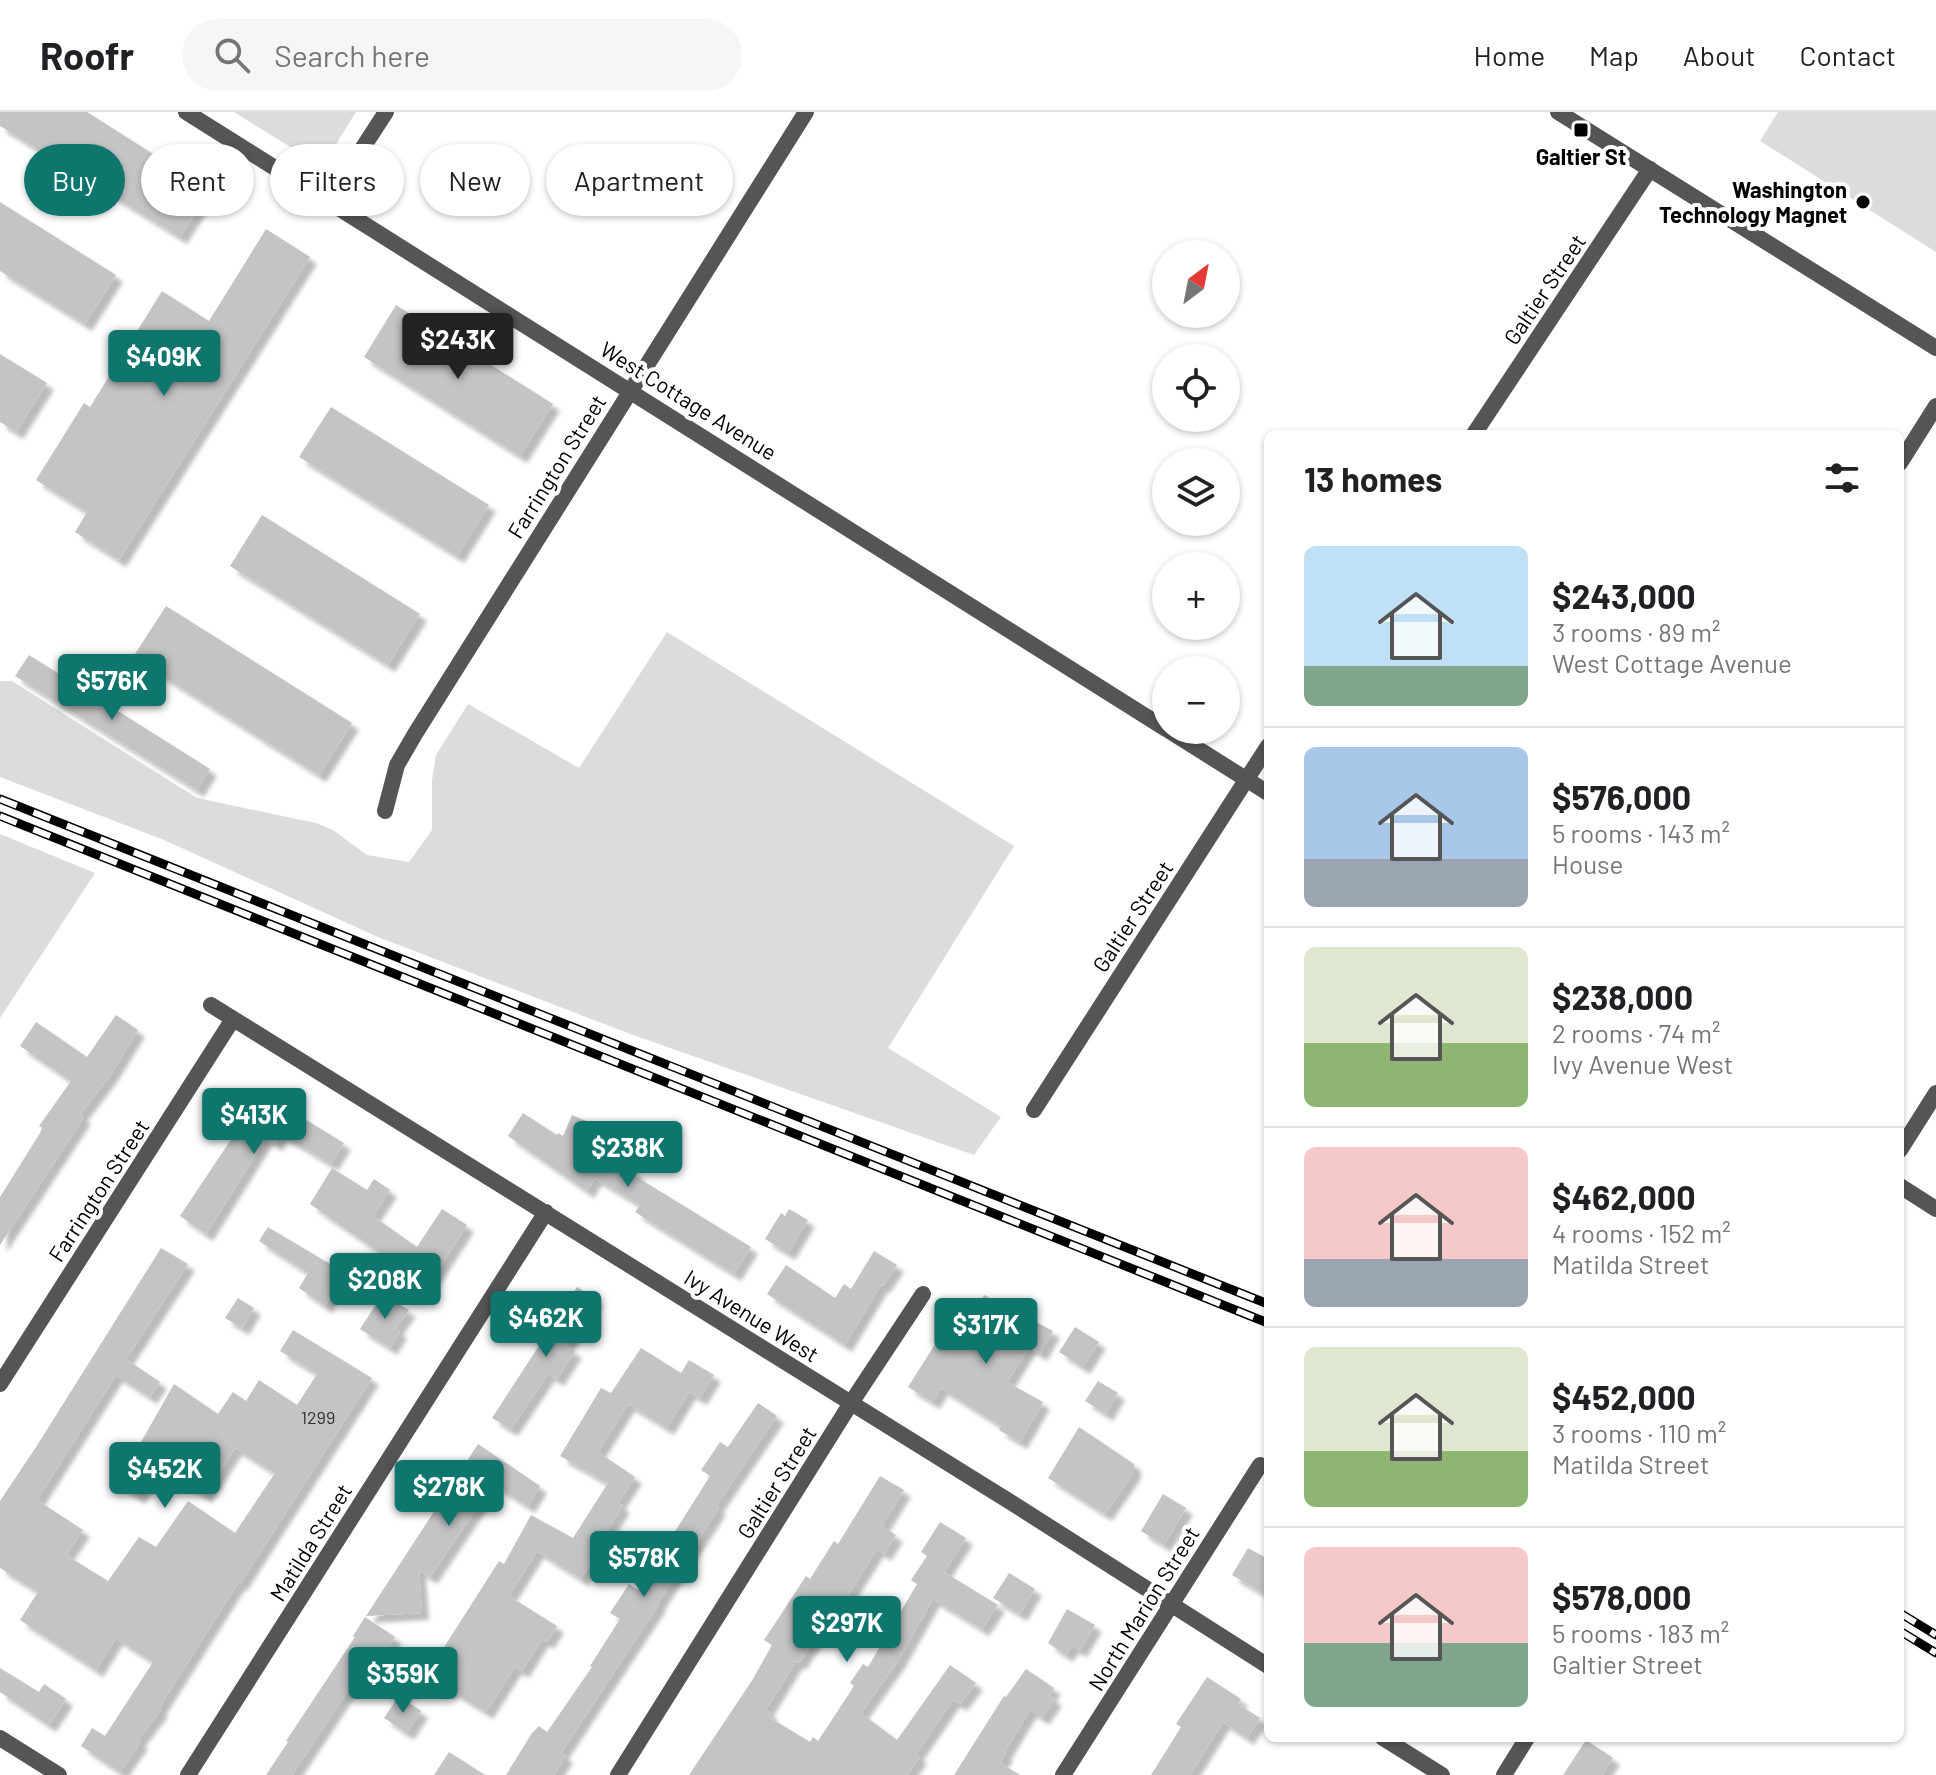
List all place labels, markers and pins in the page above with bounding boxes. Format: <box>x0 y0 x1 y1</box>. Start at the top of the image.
marker: Galtier St <box>1572 121 1590 139</box>
place label: Galtier St <box>1536 143 1626 169</box>
place label: Washington Technology Magnet <box>1659 176 1847 227</box>
marker: Washington Technology Magnet <box>1854 193 1872 211</box>
pin: $243K <box>402 313 514 381</box>
pin: $409K <box>108 330 220 398</box>
pin: $576K <box>56 654 168 722</box>
pin: $413K <box>198 1088 310 1156</box>
pin: $238K <box>572 1121 684 1189</box>
pin: $208K <box>329 1253 441 1321</box>
pin: $462K <box>490 1291 602 1359</box>
pin: $317K <box>930 1298 1042 1366</box>
pin: $452K <box>109 1442 221 1510</box>
pin: $278K <box>393 1460 505 1528</box>
pin: $578K <box>588 1531 700 1599</box>
pin: $297K <box>791 1596 903 1664</box>
pin: $359K <box>347 1647 459 1715</box>

